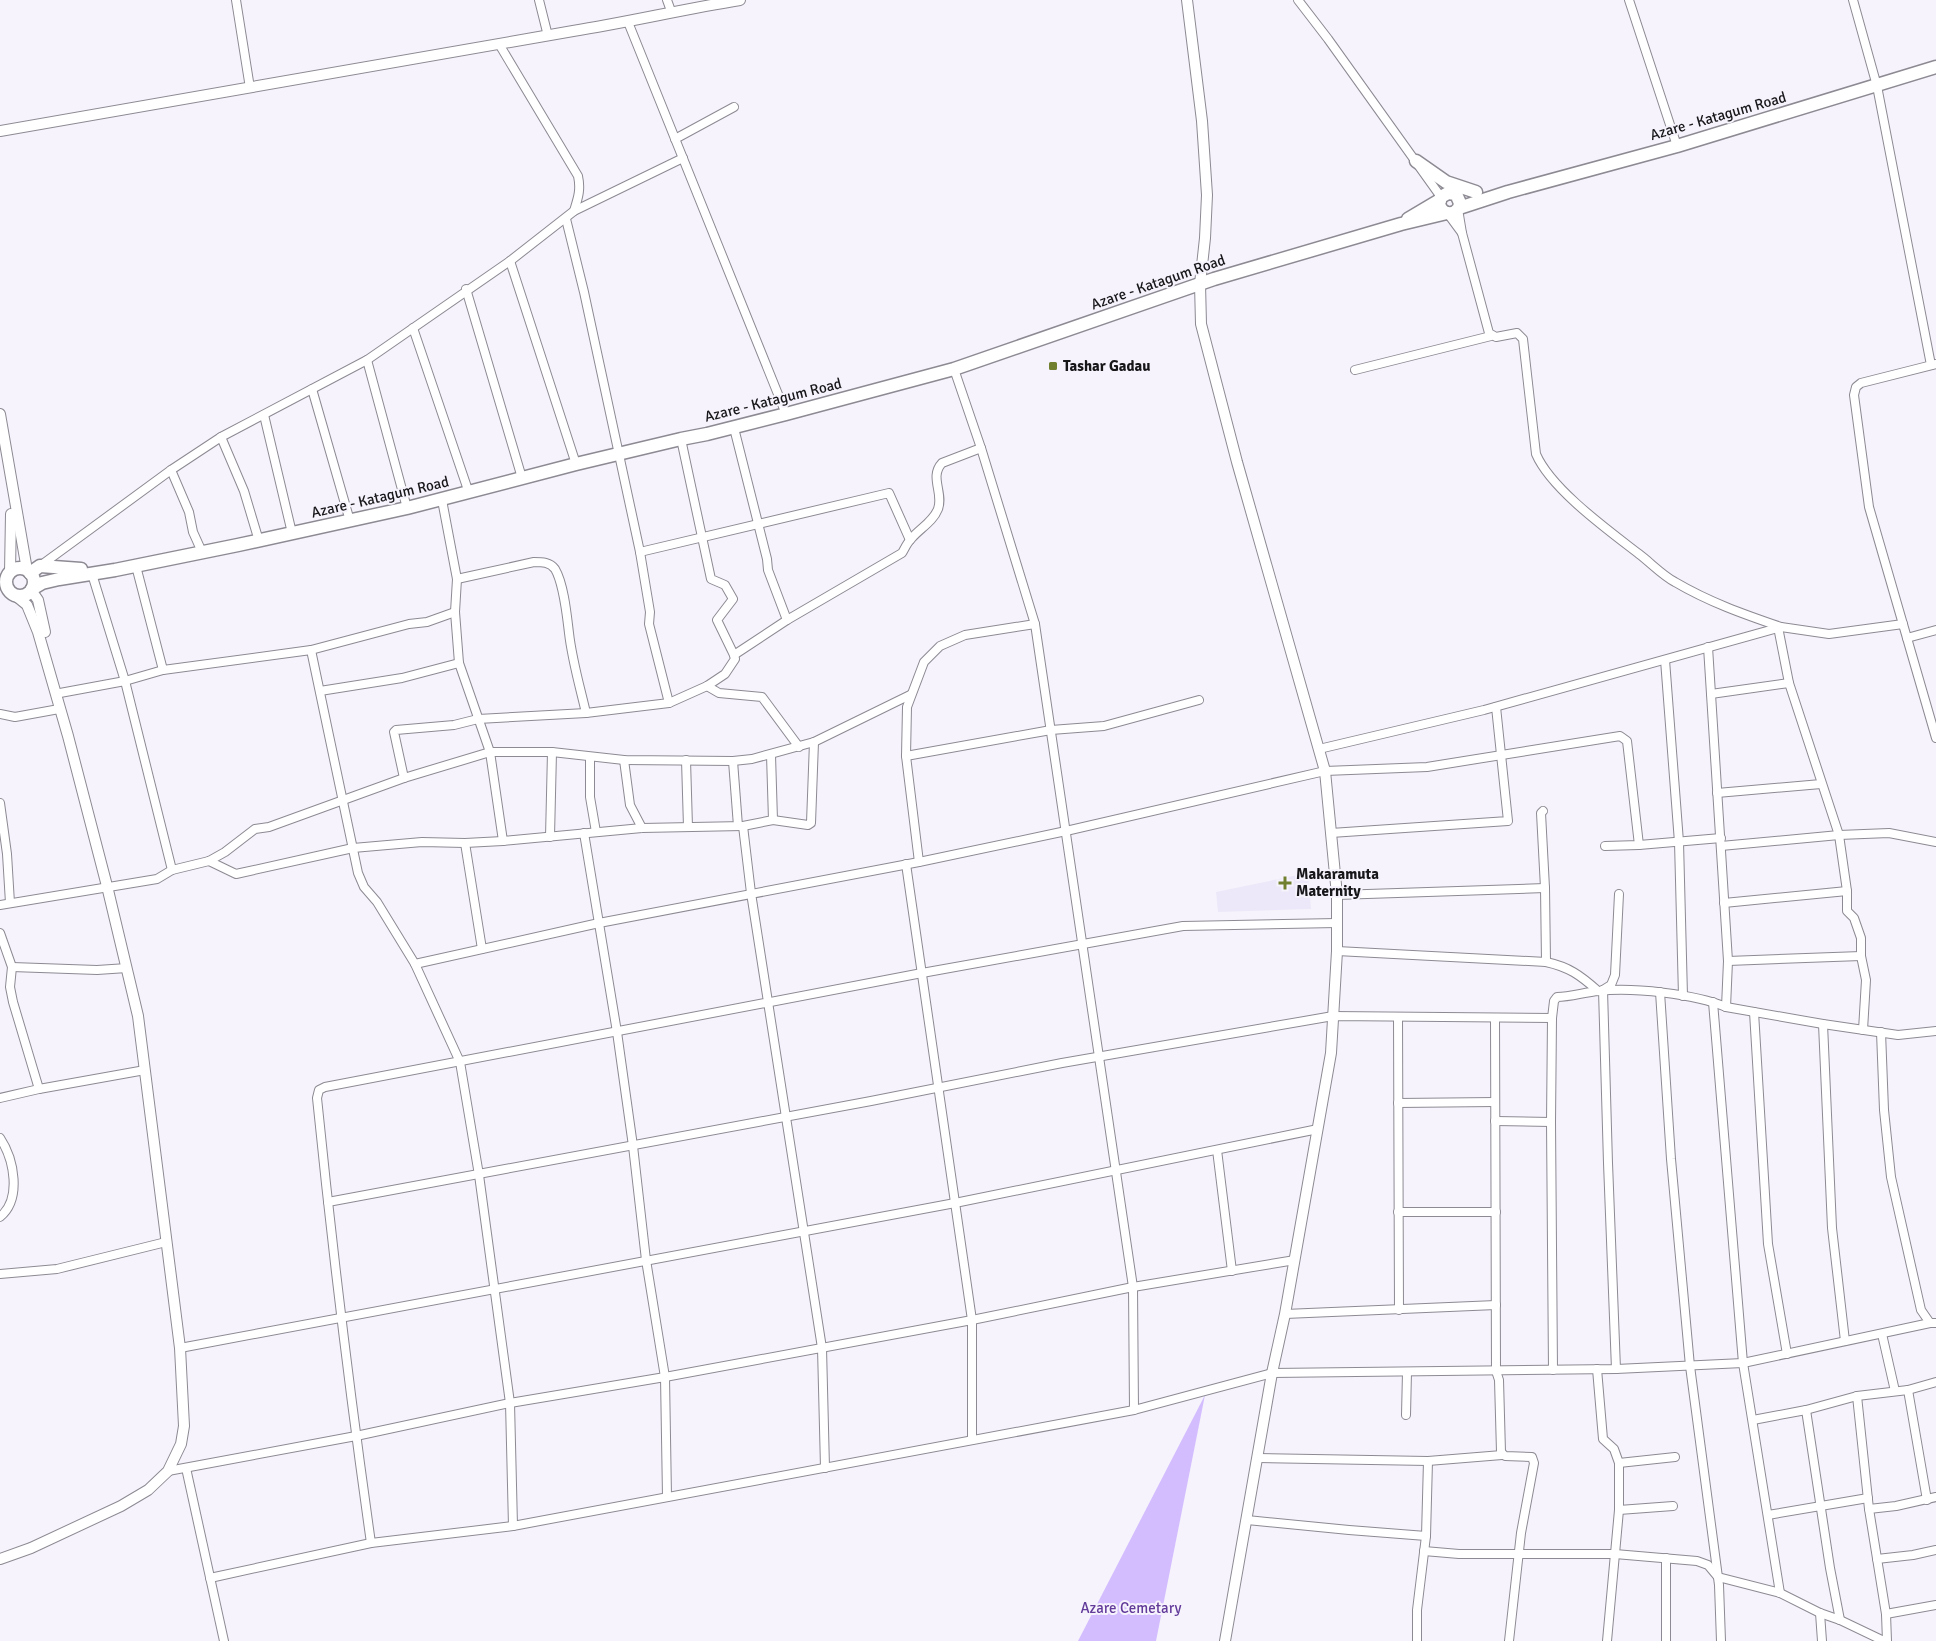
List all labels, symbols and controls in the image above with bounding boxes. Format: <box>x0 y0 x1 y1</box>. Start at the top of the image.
street label: Azare - Katagum Road <box>1648 88 1788 144</box>
street label: Azare - Katagum Road <box>1089 251 1228 313</box>
place label: Tashar Gadau <box>1063 357 1150 375</box>
marker: Tashar Gadau <box>1047 360 1059 372</box>
street label: Azare - Katagum Road <box>703 374 843 426</box>
street label: Azare - Katagum Road <box>309 472 451 522</box>
place label: Makaramuta Maternity <box>1296 865 1379 900</box>
marker: Makaramuta Maternity <box>1278 876 1292 890</box>
park label: Azare Cemetary <box>1080 1599 1182 1617</box>

